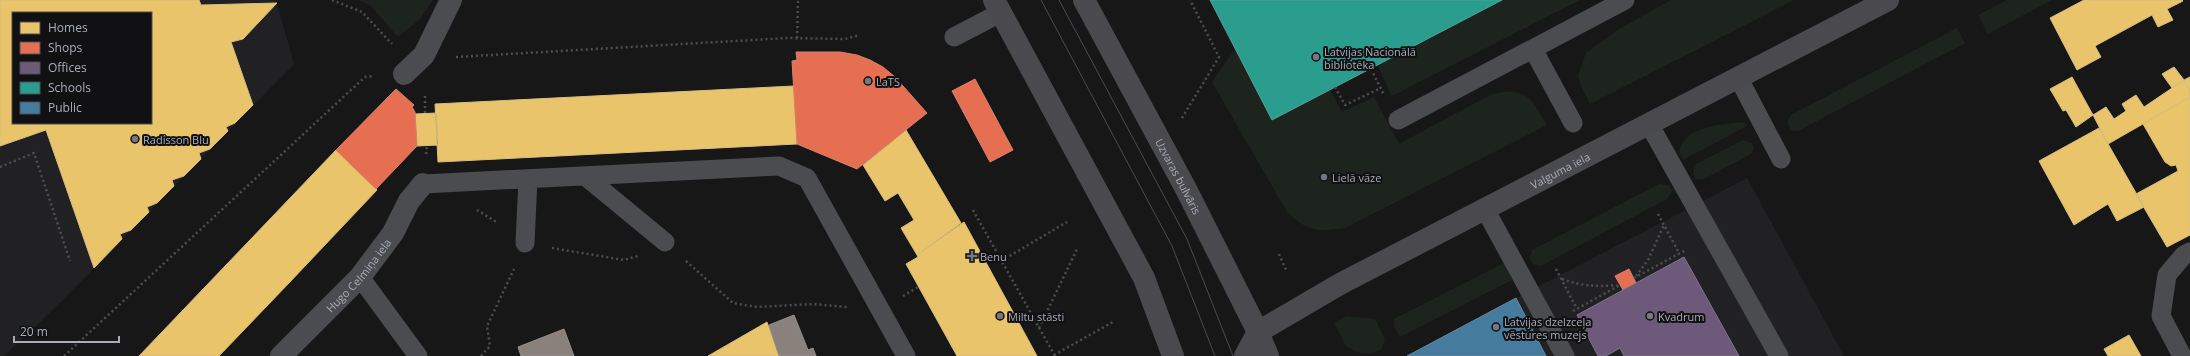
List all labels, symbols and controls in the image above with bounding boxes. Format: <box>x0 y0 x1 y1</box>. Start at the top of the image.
legend <box>12 12 152 124</box>
text: Homes <box>48 19 88 36</box>
text: Shops <box>48 39 83 56</box>
place label: Latvijas Nacionālā bibliotēka <box>1324 44 1416 72</box>
marker: Latvijas Nacionālā bibliotēka <box>1311 52 1321 62</box>
text: Offices <box>48 59 87 76</box>
place label: LaTS <box>876 74 900 89</box>
marker: LaTS <box>863 76 873 86</box>
text: Schools <box>48 79 91 96</box>
text: Public <box>48 99 82 116</box>
place label: Radisson Blu <box>143 132 209 147</box>
marker: Radisson Blu <box>130 134 140 144</box>
street label: Uzvaras bulvāris <box>1152 135 1205 217</box>
street label: Valguma iela <box>1527 148 1592 192</box>
place label: Lielā vāze <box>1332 170 1381 185</box>
marker: Lielā vāze <box>1319 172 1329 182</box>
street label: Hugo Celmiņa iela <box>322 235 394 315</box>
place label: Benu <box>980 249 1007 264</box>
marker: Benu <box>967 251 977 261</box>
place label: Miltu stāsti <box>1008 309 1064 324</box>
place label: Kvadrum <box>1658 309 1705 324</box>
marker: Miltu stāsti <box>995 311 1005 321</box>
marker: Kvadrum <box>1645 311 1655 321</box>
place label: Latvijas dzelzceļa vēstures muzejs <box>1504 314 1591 342</box>
scale bar <box>14 318 119 344</box>
marker: Latvijas dzelzceļa vēstures muzejs <box>1491 322 1501 332</box>
text: 20 m <box>20 323 48 340</box>

